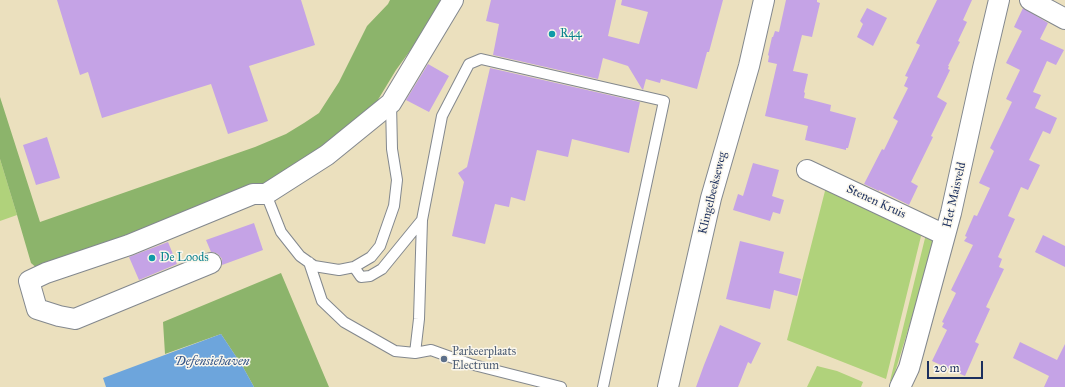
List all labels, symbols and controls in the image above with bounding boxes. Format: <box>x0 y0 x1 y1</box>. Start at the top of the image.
place label: R44 <box>560 27 582 41</box>
marker: R44 <box>547 29 557 39</box>
street label: Klingelbeekseweg <box>696 150 730 236</box>
street label: Het Maisveld <box>940 161 970 229</box>
street label: Stenen Kruis <box>844 182 908 222</box>
place label: De Loods <box>160 251 209 265</box>
marker: De Loods <box>147 253 157 263</box>
place label: Parkeerplaats Electrum <box>452 345 516 373</box>
scale bar <box>929 353 985 379</box>
water label: Defensiehaven <box>174 354 250 370</box>
marker: Parkeerplaats Electrum <box>439 354 449 364</box>
text: 20 m <box>934 361 960 375</box>

